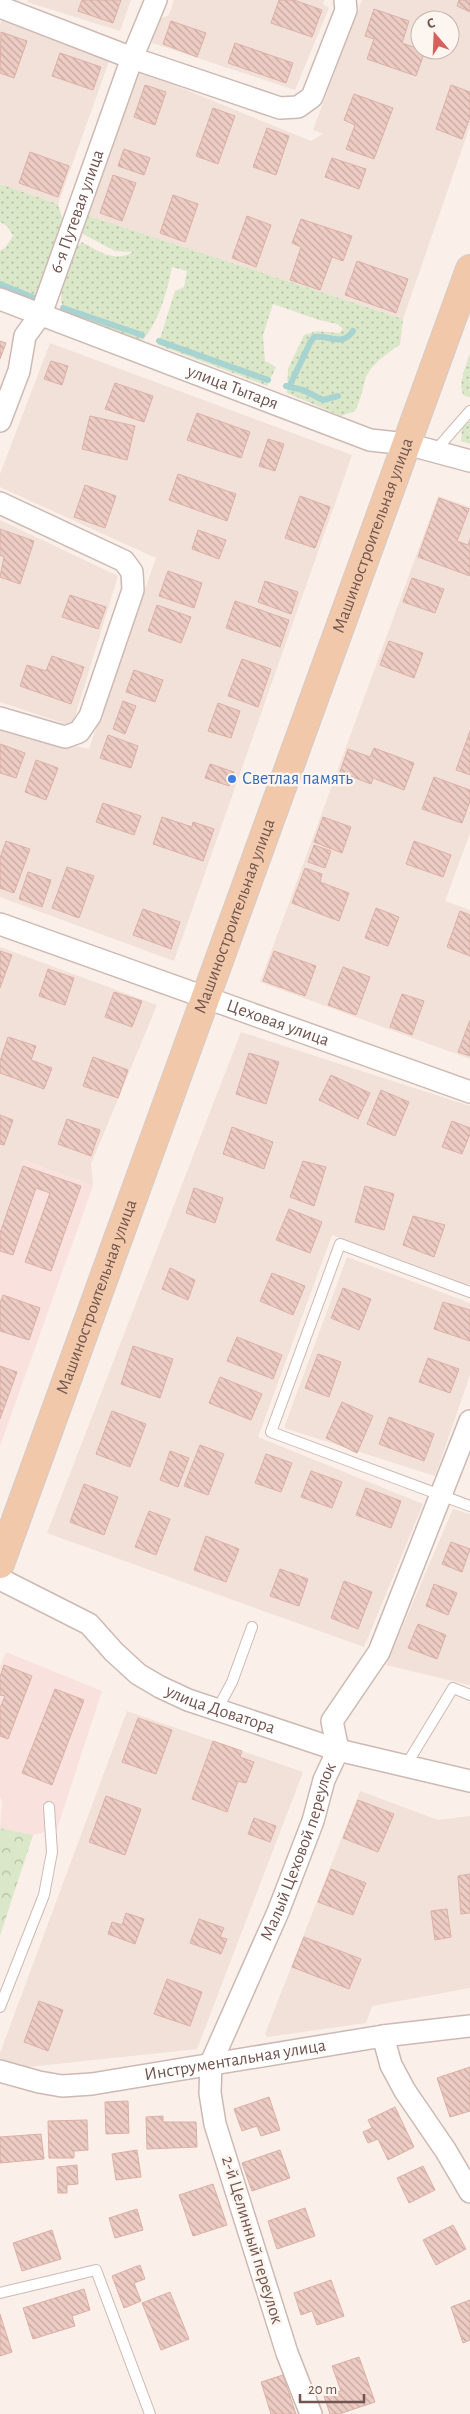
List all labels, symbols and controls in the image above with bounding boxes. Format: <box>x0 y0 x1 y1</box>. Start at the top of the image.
north arrow <box>410 10 460 60</box>
text: С <box>425 16 437 32</box>
street label: 6-я Путевая улица <box>47 147 108 276</box>
street label: улица Тытаря <box>184 362 281 413</box>
street label: Машиностроительная улица <box>330 436 417 636</box>
place label: Светлая память <box>242 770 353 788</box>
marker: Светлая память <box>226 773 238 785</box>
street label: Машиностроительная улица <box>191 816 279 1016</box>
street label: Цеховая улица <box>224 997 332 1050</box>
street label: Машиностроительная улица <box>53 1197 140 1397</box>
street label: улица Доватора <box>162 1681 277 1737</box>
street label: Малый Цеховой переулок <box>257 1759 340 1944</box>
street label: Инструментальная улица <box>143 2037 327 2084</box>
street label: 2-й Целинный переулок <box>218 2154 286 2327</box>
scale bar <box>300 2372 364 2404</box>
text: 20 m <box>308 2382 337 2397</box>

